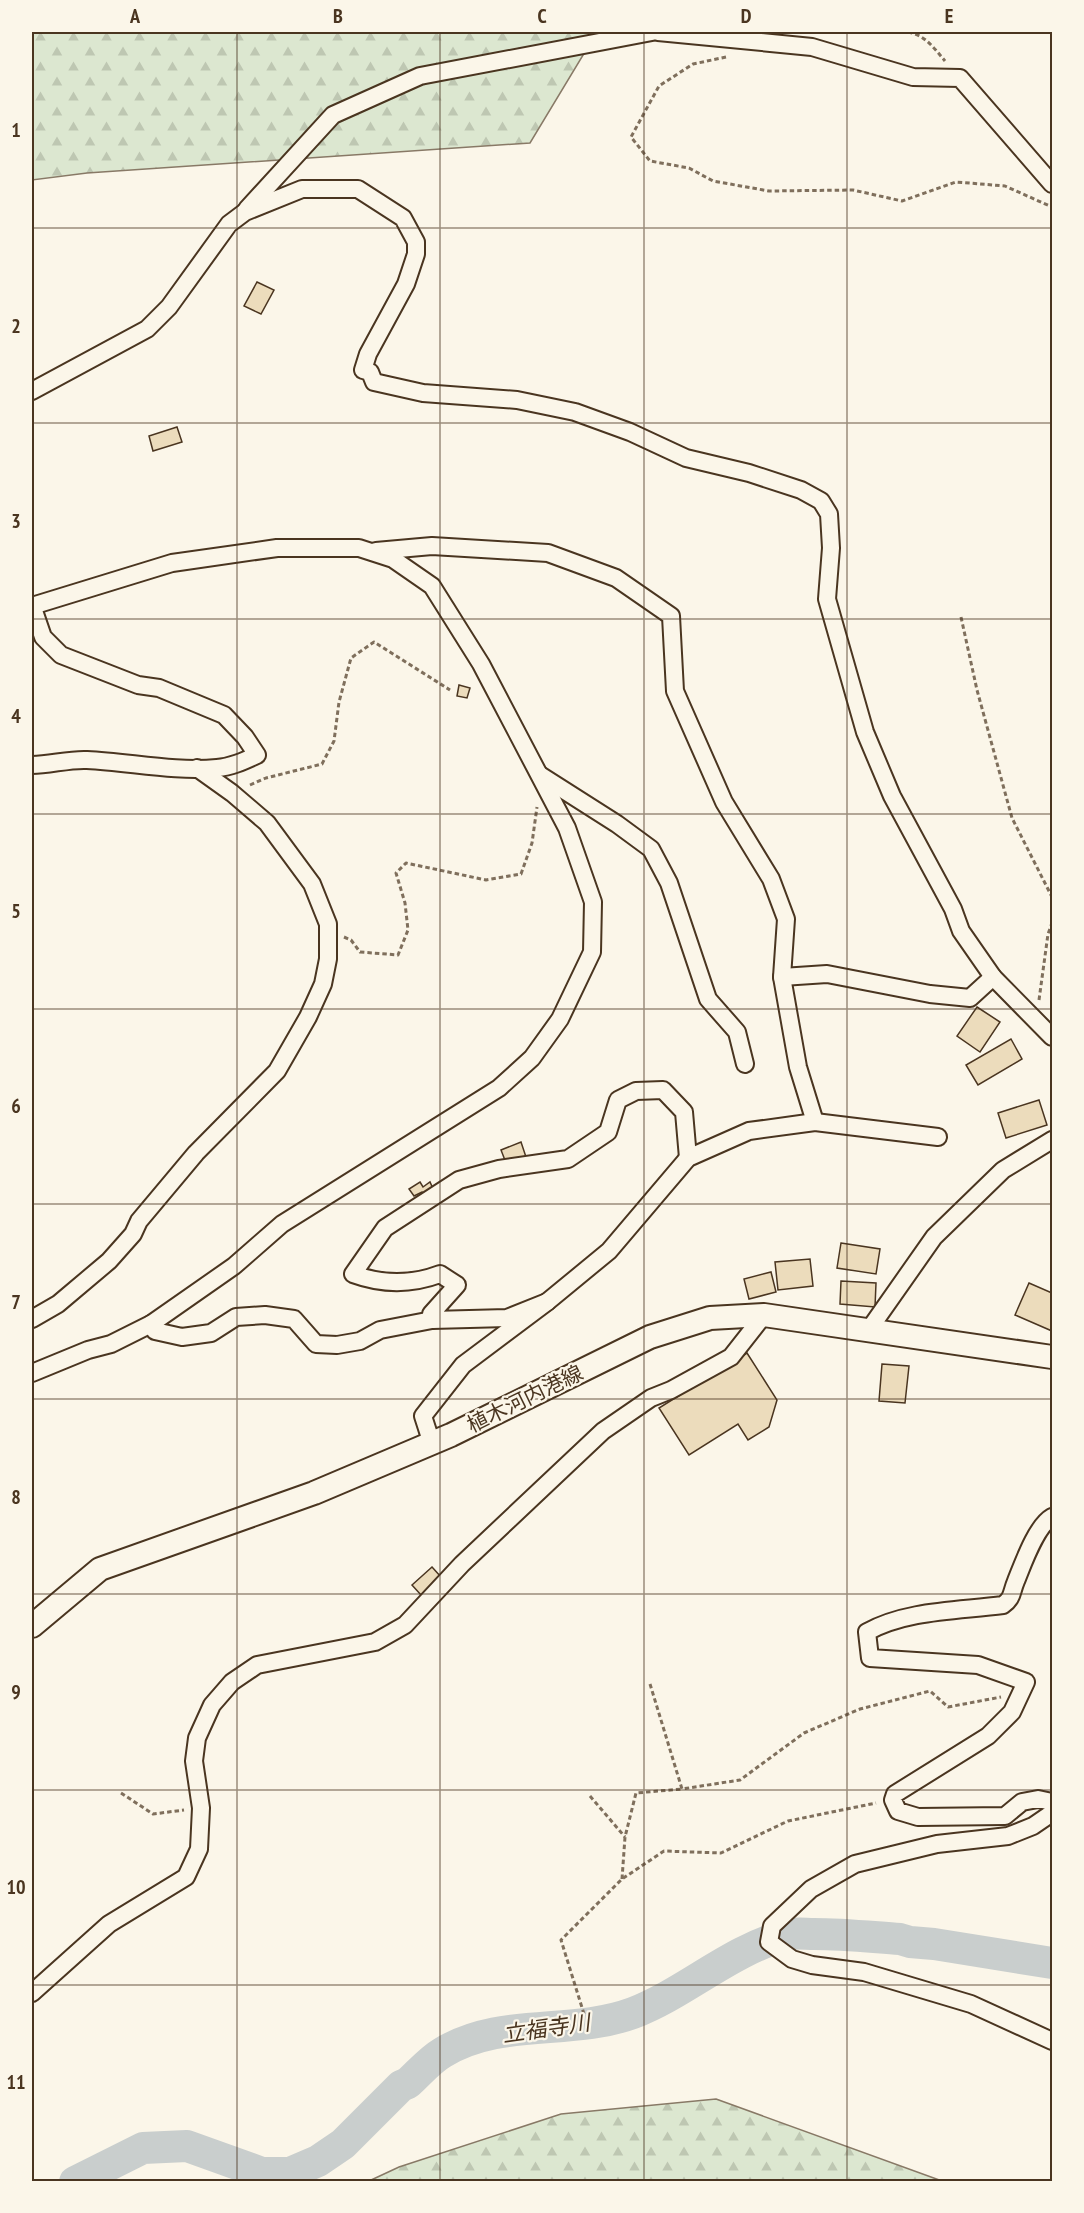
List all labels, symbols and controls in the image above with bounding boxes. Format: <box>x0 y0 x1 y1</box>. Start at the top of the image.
text: A <box>129 3 141 29</box>
text: B <box>333 3 343 29</box>
text: C <box>537 3 547 29</box>
text: D <box>741 3 752 29</box>
text: E <box>945 3 953 29</box>
text: 1 <box>11 117 21 143</box>
text: 2 <box>11 313 21 339</box>
text: 3 <box>11 508 21 534</box>
text: 4 <box>11 703 21 729</box>
text: 5 <box>11 898 21 924</box>
text: 6 <box>11 1093 21 1119</box>
text: 7 <box>11 1289 21 1315</box>
street label: 植木河内港線 <box>462 1359 587 1438</box>
text: 8 <box>11 1484 21 1510</box>
text: 9 <box>11 1679 21 1705</box>
text: 10 <box>6 1874 26 1900</box>
water label: 立福寺川 <box>500 2008 593 2048</box>
text: 11 <box>6 2069 26 2095</box>

